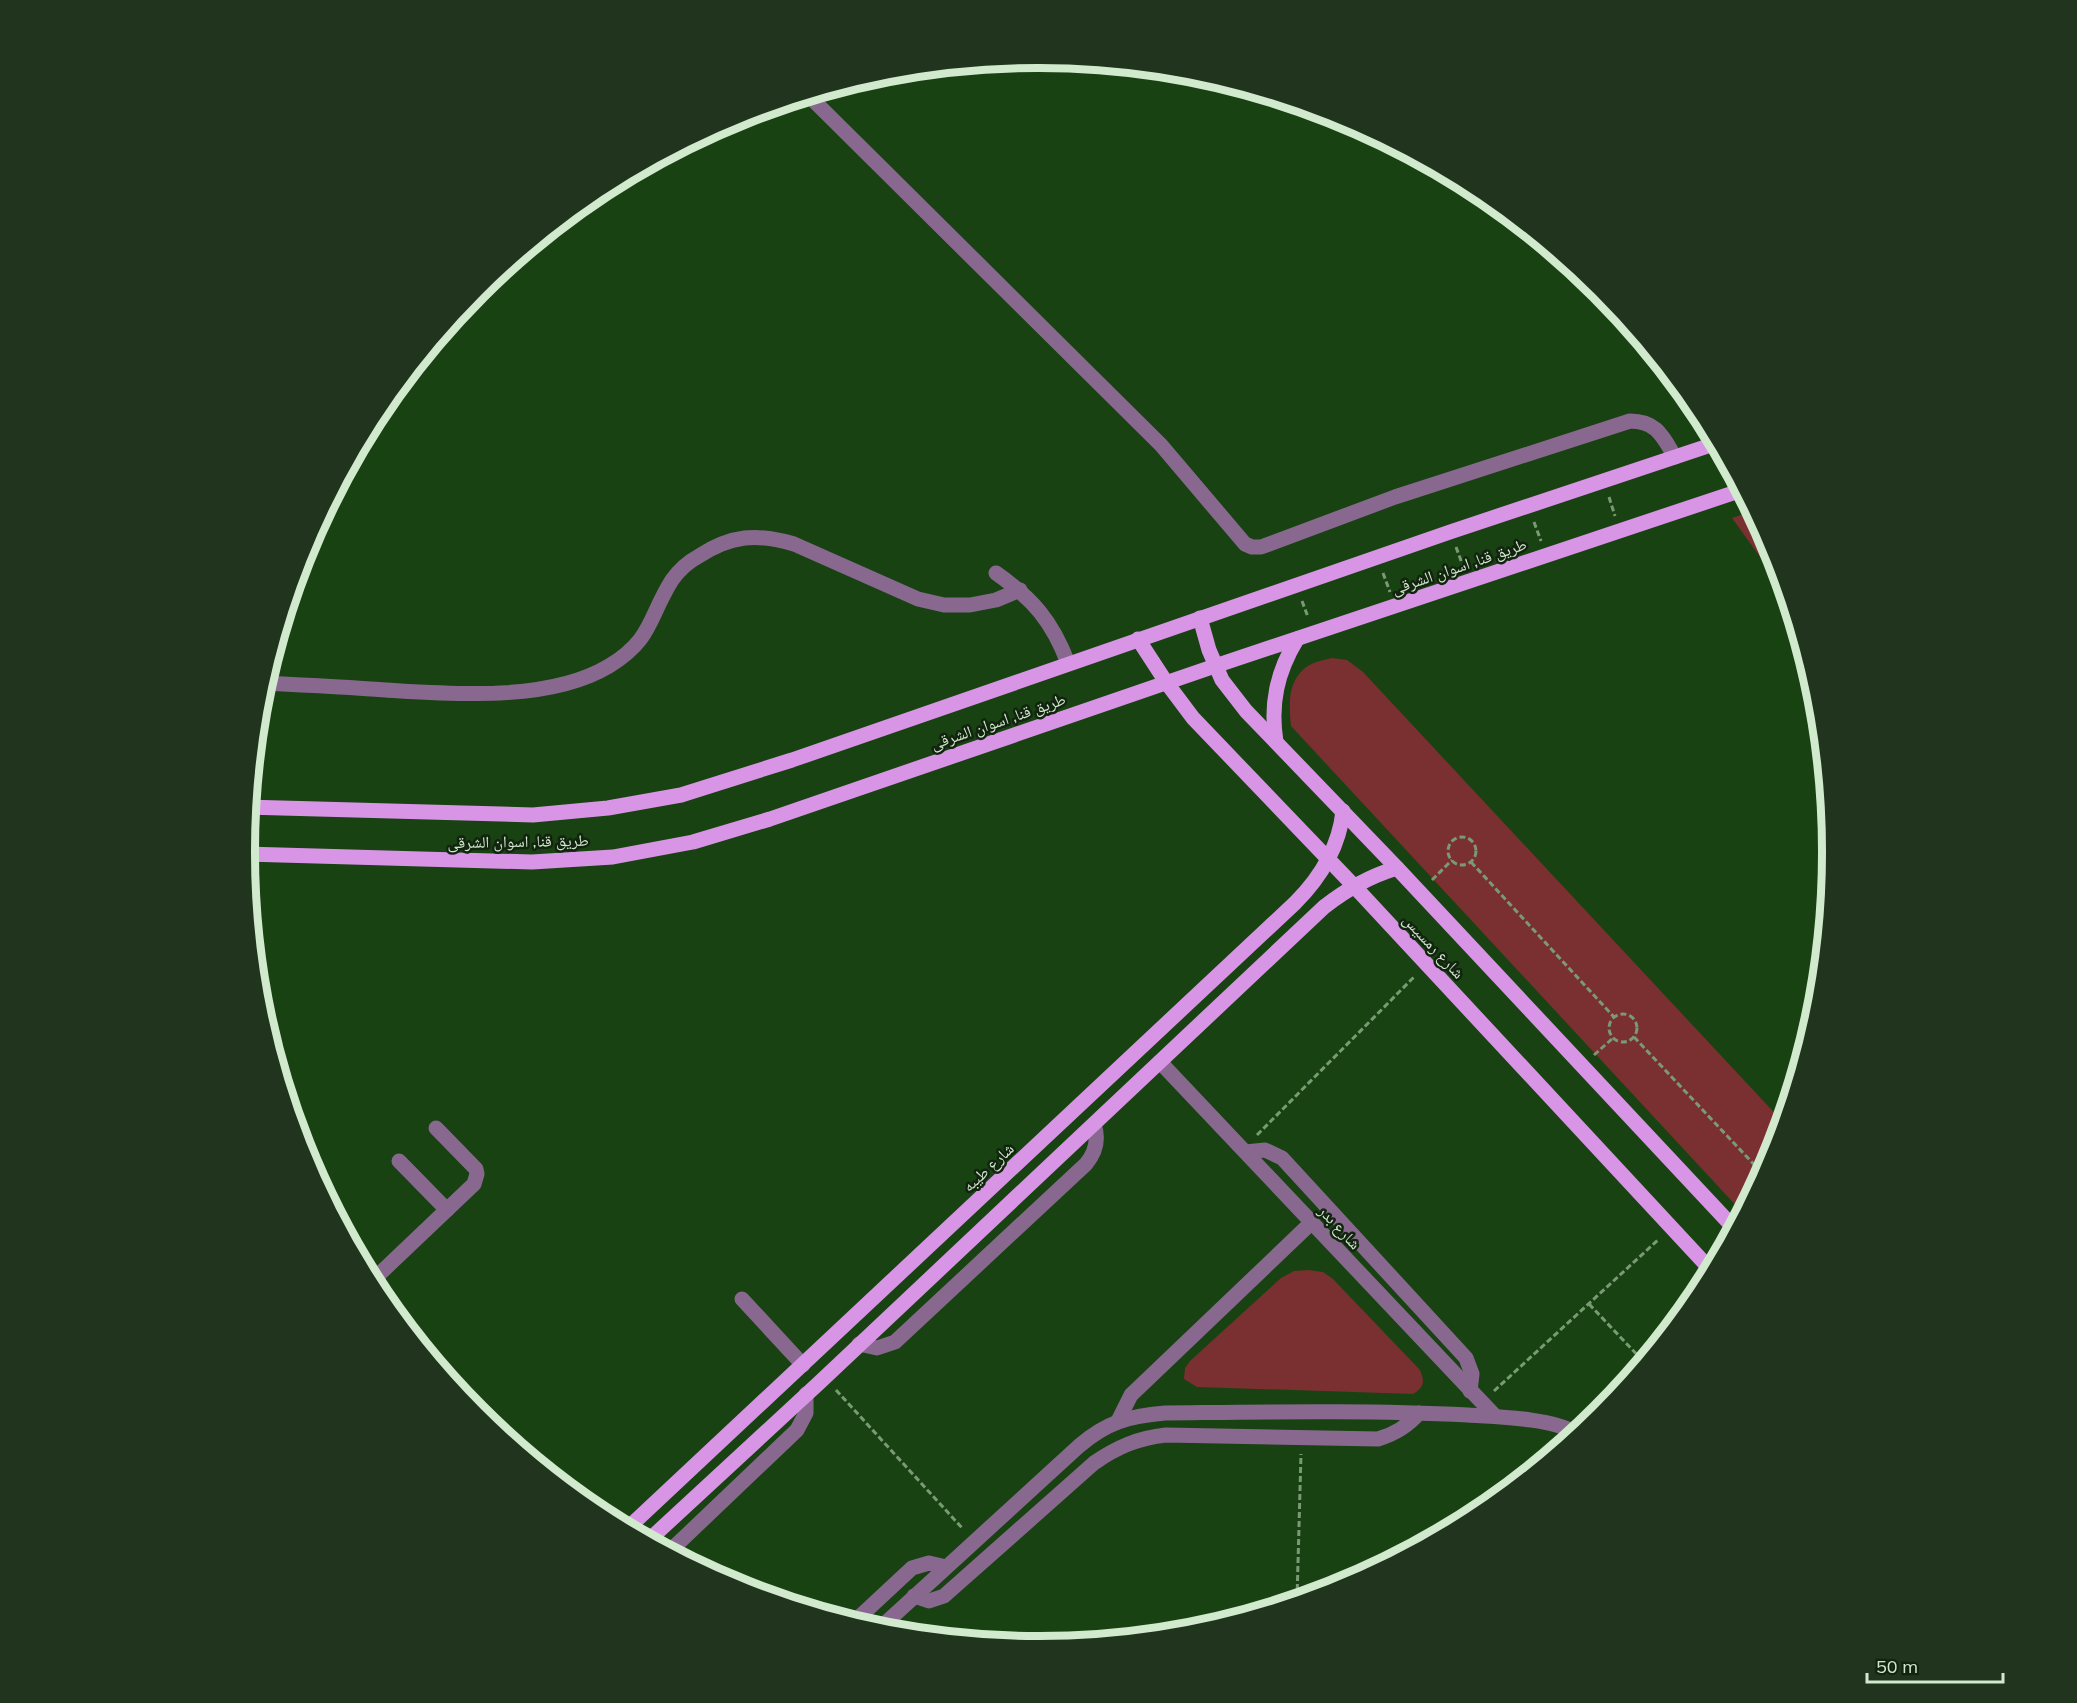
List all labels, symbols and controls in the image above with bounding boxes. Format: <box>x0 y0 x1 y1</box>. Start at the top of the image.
street label: طريق قنا, اسوان الشرقى <box>1389 534 1529 599</box>
street label: طريق قنا, اسوان الشرقى <box>928 689 1068 754</box>
street label: طريق قنا, اسوان الشرقى <box>447 830 589 853</box>
street label: شارع رمسيس <box>1398 910 1469 983</box>
street label: شارع طيبه <box>958 1138 1018 1196</box>
street label: شارع بدر <box>1313 1200 1365 1254</box>
scale bar <box>1867 1646 2004 1684</box>
text: 50 m <box>1876 1655 1918 1678</box>

